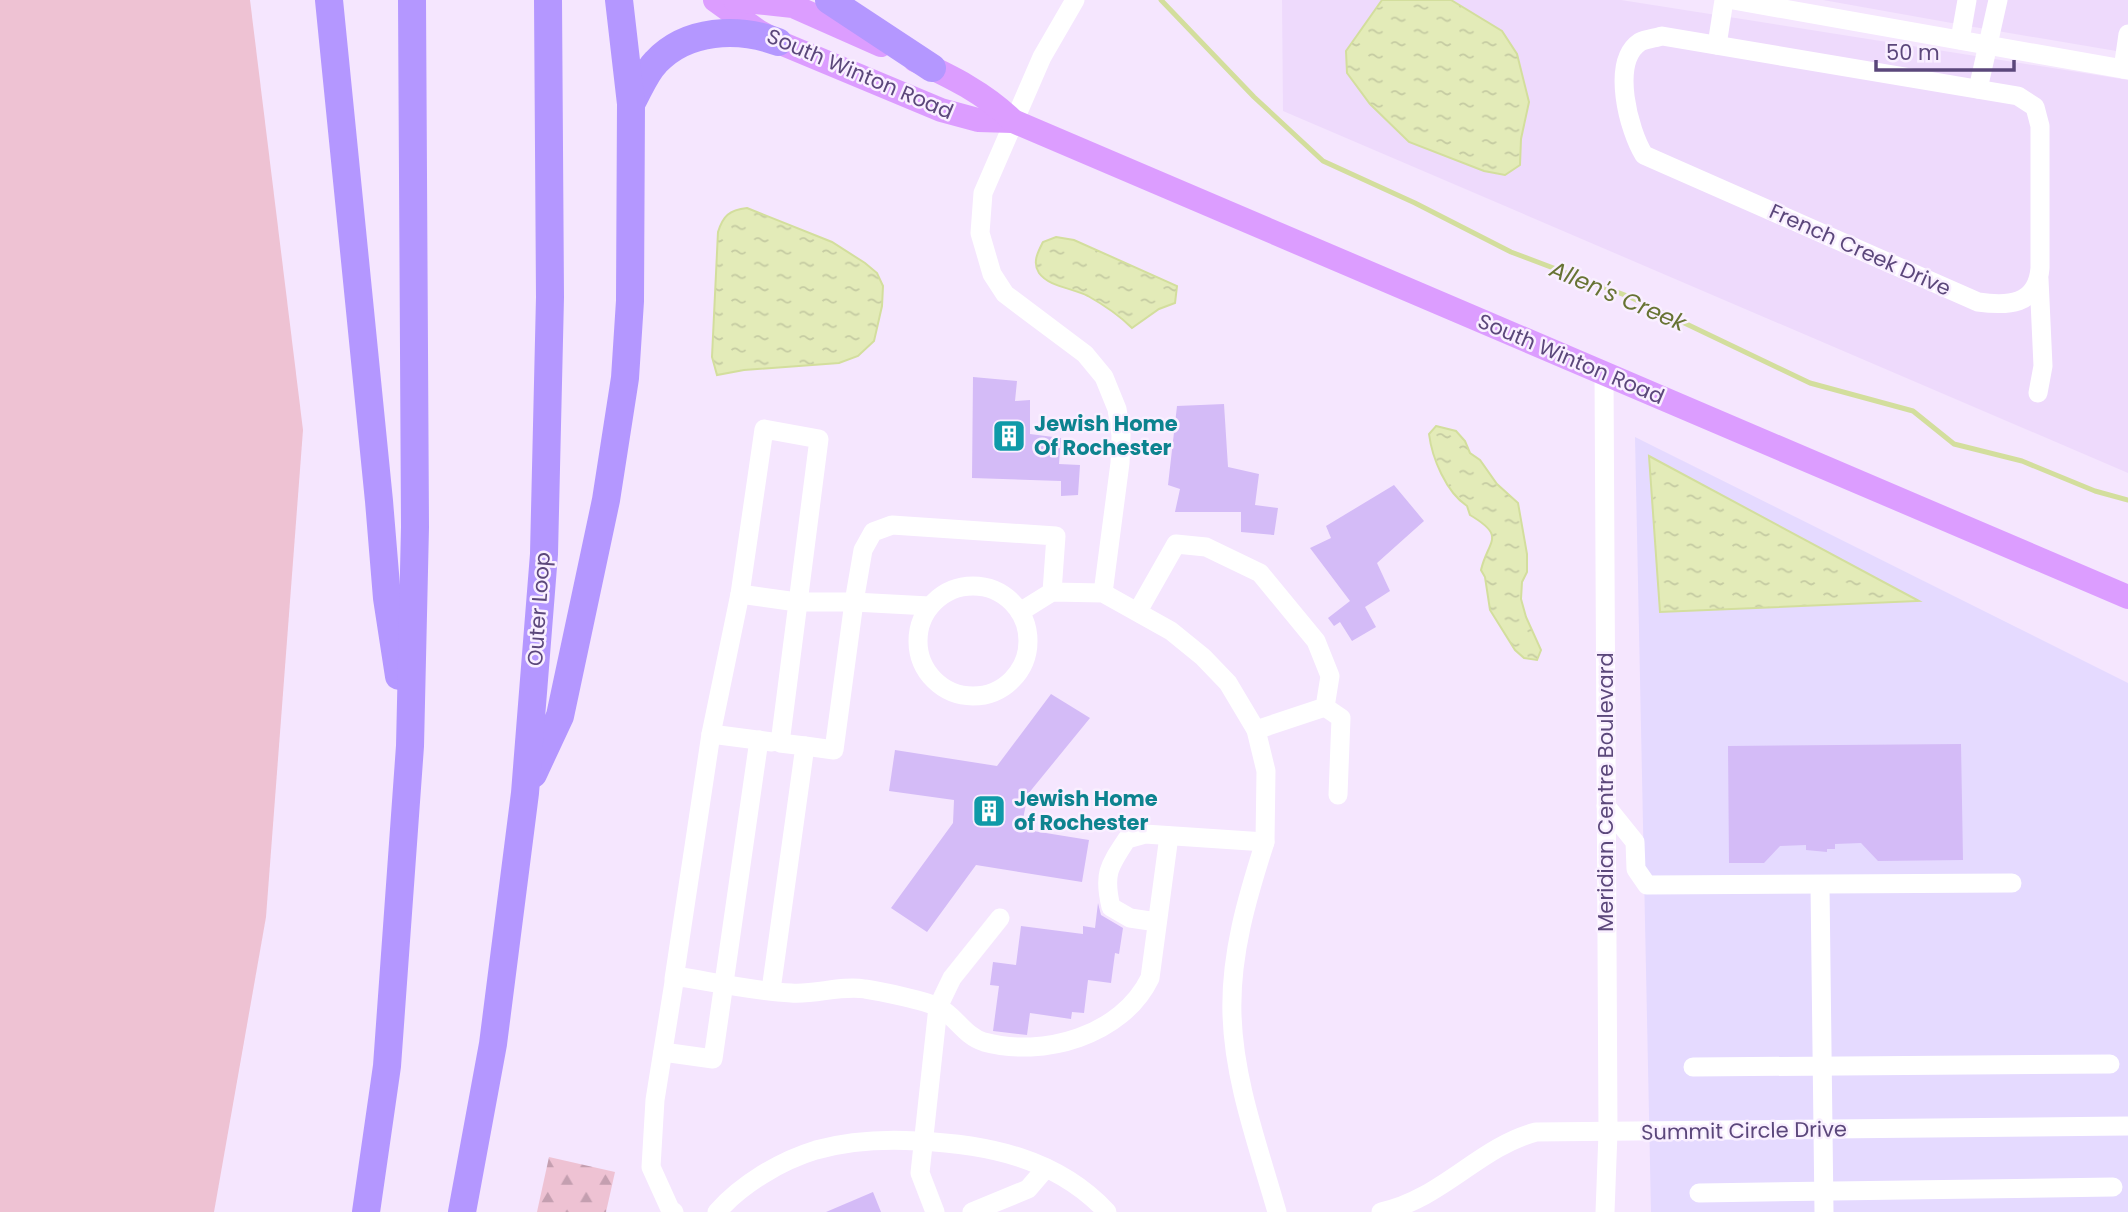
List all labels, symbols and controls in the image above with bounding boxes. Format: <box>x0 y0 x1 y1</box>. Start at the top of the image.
street label: South Winton Road <box>763 21 958 126</box>
scale bar <box>1876 28 2014 72</box>
text: 50 m <box>1886 38 1940 67</box>
street label: French Creek Drive <box>1765 196 1956 303</box>
water label: Allen's Creek <box>1544 253 1692 340</box>
street label: South Winton Road <box>1474 306 1669 411</box>
place label: Jewish Home Of Rochester <box>1034 409 1178 462</box>
building icon: Jewish Home Of Rochester <box>990 417 1028 455</box>
street label: Outer Loop <box>520 551 557 667</box>
street label: Meridian Centre Boulevard <box>1591 652 1620 932</box>
place label: Jewish Home of Rochester <box>1014 784 1158 837</box>
building icon: Jewish Home of Rochester <box>970 792 1008 830</box>
street label: Summit Circle Drive <box>1641 1114 1847 1147</box>

